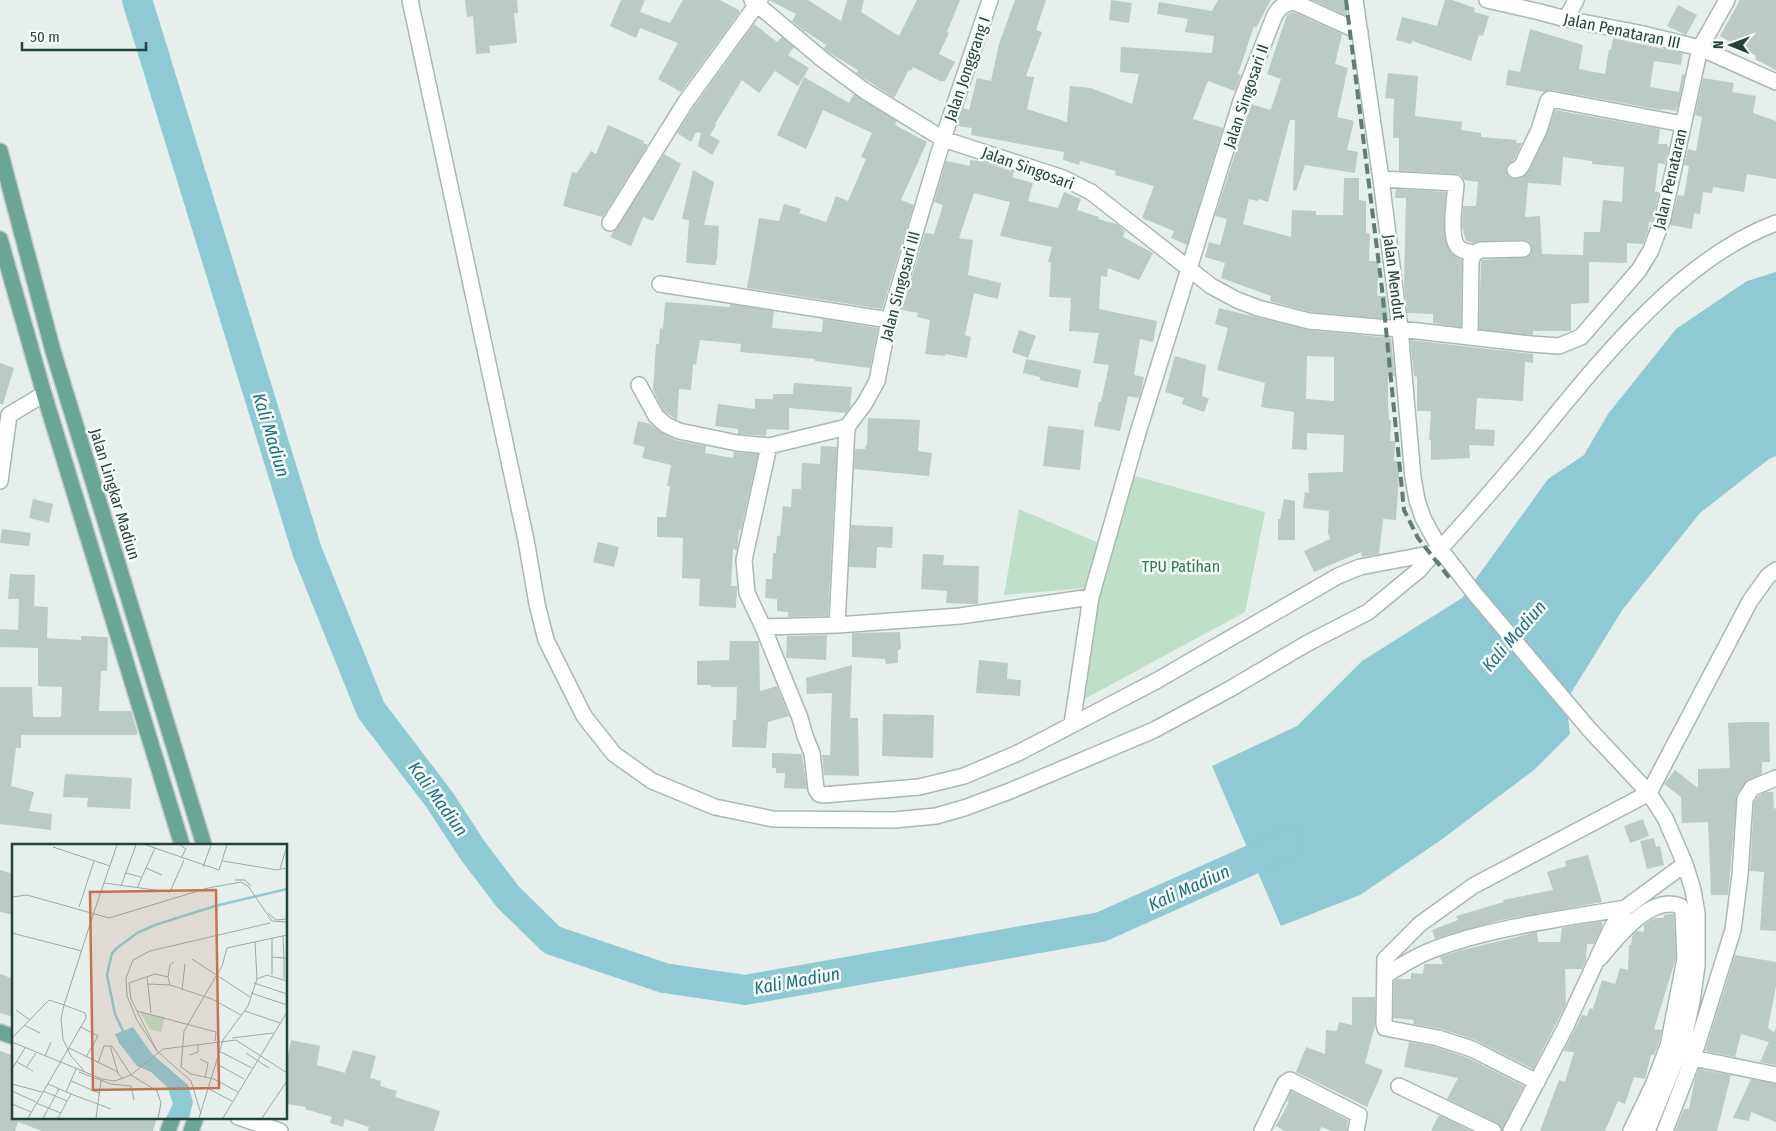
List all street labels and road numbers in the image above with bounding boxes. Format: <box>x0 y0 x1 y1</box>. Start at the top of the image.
street label: Jalan Penataran III <box>1562 9 1682 53</box>
street label: Jalan Jonggrang I <box>940 14 994 124</box>
street label: Jalan Singosari II <box>1219 42 1273 150</box>
street label: Jalan Penataran <box>1649 127 1691 231</box>
street label: Jalan Singosari <box>979 143 1077 193</box>
street label: Jalan Singosari III <box>876 229 924 343</box>
street label: Jalan Mendut <box>1379 233 1409 322</box>
street label: Jalan Lingkar Madiun <box>86 426 144 562</box>

